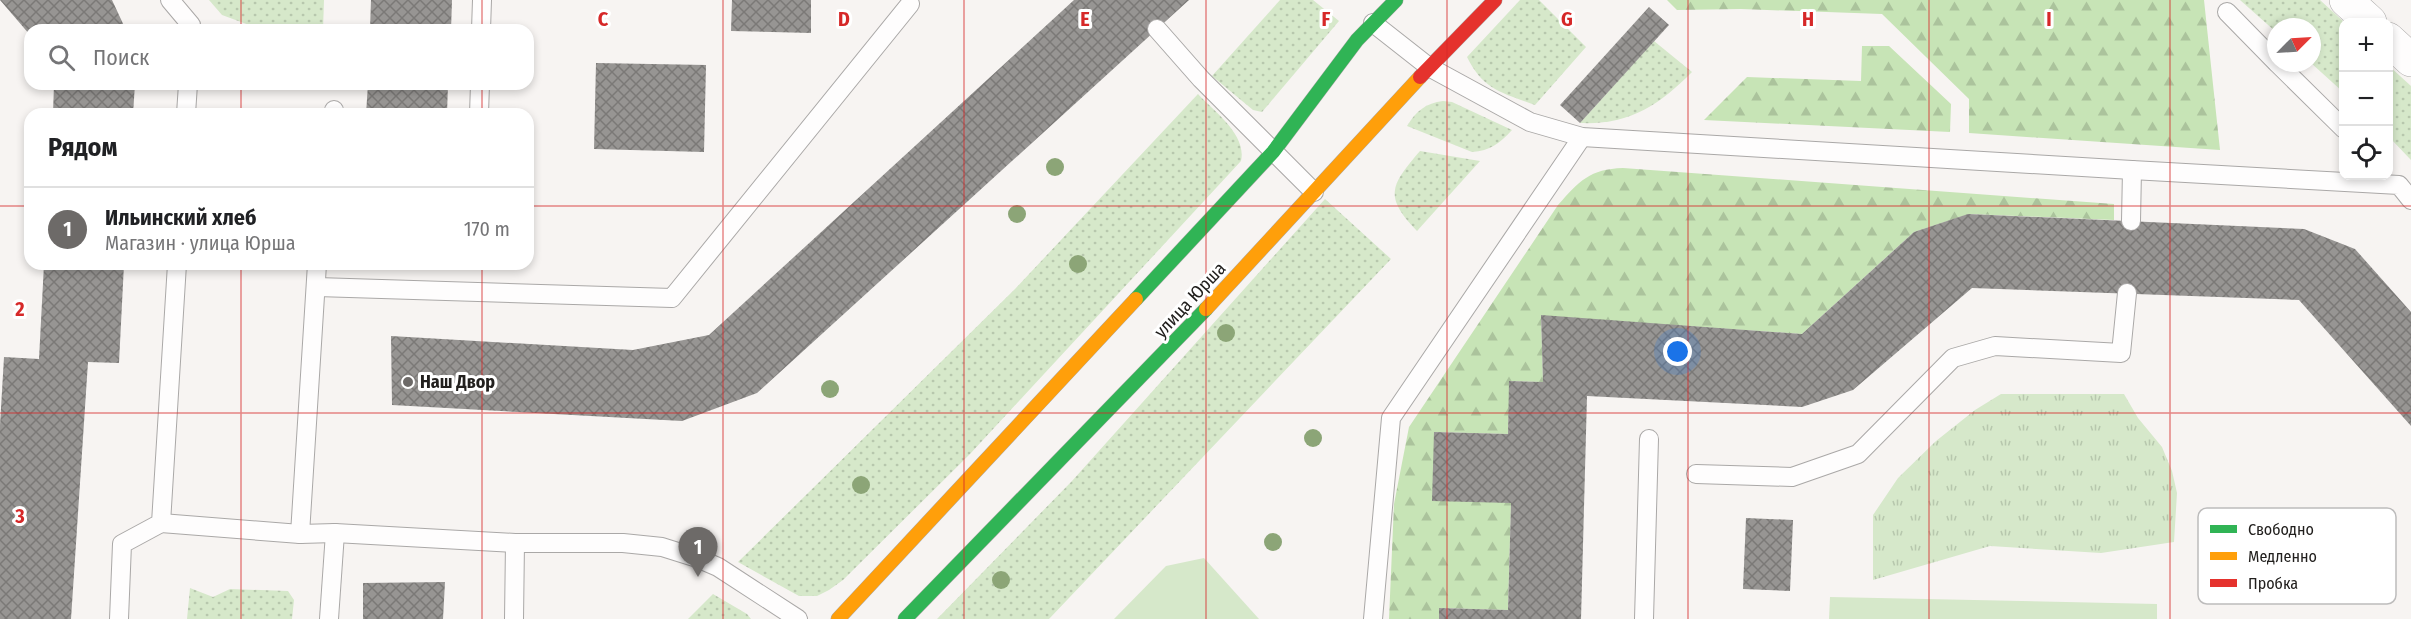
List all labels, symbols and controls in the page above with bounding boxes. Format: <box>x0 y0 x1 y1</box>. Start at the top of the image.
text: C <box>598 7 609 31</box>
text: D <box>838 7 850 31</box>
text: E <box>1080 7 1090 31</box>
text: F <box>1322 7 1331 31</box>
text: G <box>1561 7 1573 31</box>
text: H <box>1802 7 1814 31</box>
text: I <box>2046 7 2052 31</box>
north arrow <box>2267 18 2321 72</box>
map controls <box>2339 18 2393 180</box>
button: + <box>2339 18 2393 72</box>
search box <box>24 24 534 90</box>
icon: search <box>45 41 78 74</box>
text: Поиск <box>93 44 149 71</box>
button: − <box>2339 72 2393 126</box>
button: locate <box>2339 126 2393 180</box>
text: Рядом <box>48 132 117 163</box>
text: Ильинский хлеб <box>105 204 256 231</box>
text: 1 <box>63 217 72 241</box>
text: 170 m <box>464 217 510 241</box>
text: Магазин · улица Юрша <box>105 231 296 255</box>
street label: улица Юрша <box>1149 258 1231 342</box>
text: 2 <box>14 297 25 321</box>
your location <box>1663 337 1692 366</box>
place label: Наш Двор <box>420 371 495 393</box>
marker: Наш Двор <box>401 375 415 389</box>
text: 3 <box>14 504 25 528</box>
legend <box>2198 508 2396 604</box>
text: Свободно <box>2248 520 2314 539</box>
pin: 1 <box>678 528 718 577</box>
text: Медленно <box>2248 547 2317 566</box>
text: Пробка <box>2248 574 2298 593</box>

